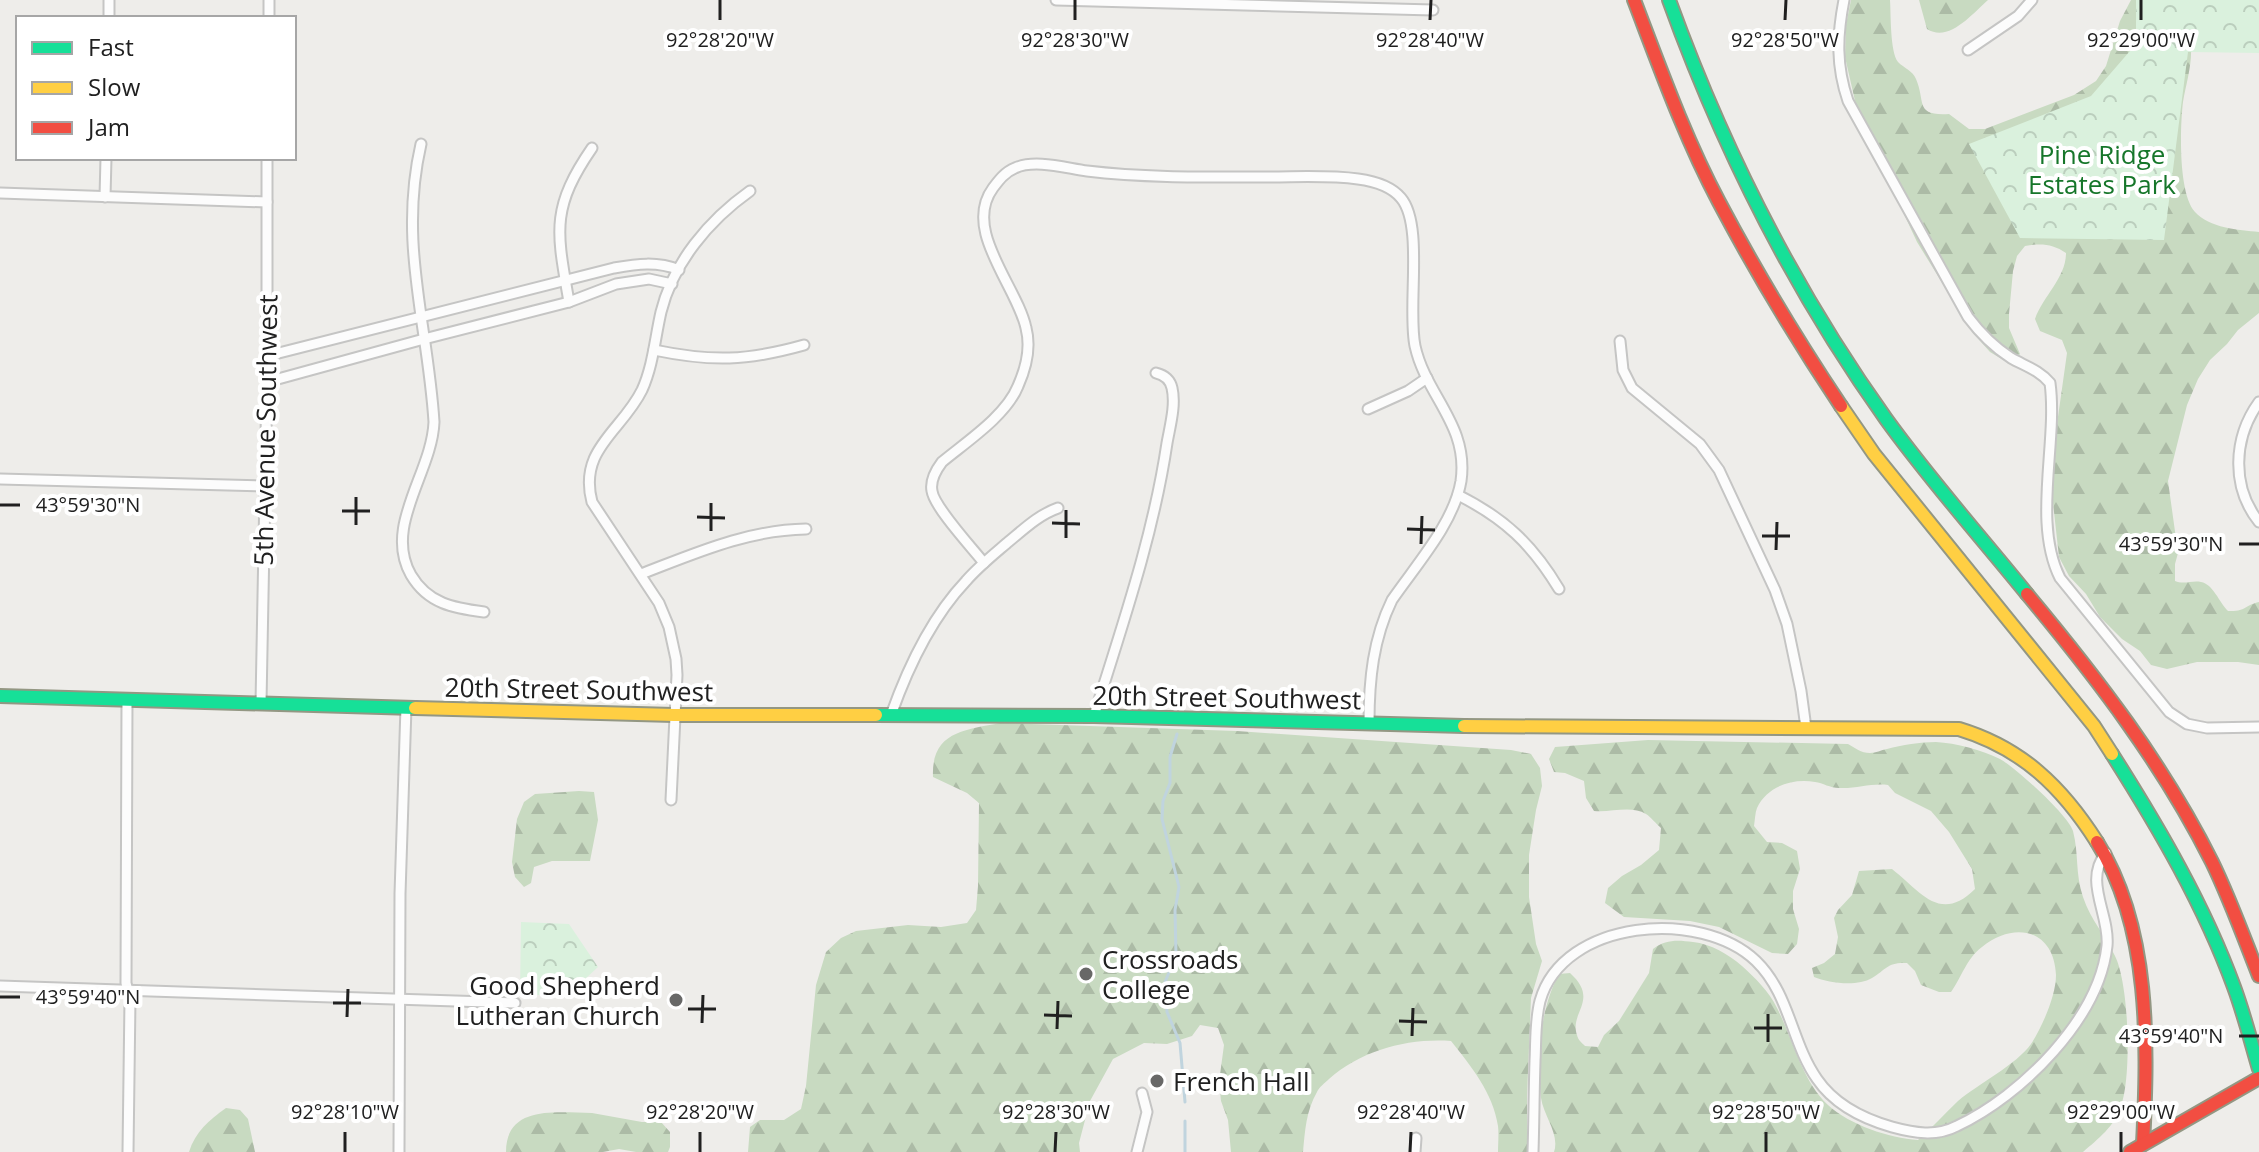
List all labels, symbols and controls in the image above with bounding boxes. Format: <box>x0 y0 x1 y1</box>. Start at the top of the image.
legend <box>16 16 296 160</box>
text: 92°28'20"W <box>666 26 775 53</box>
text: 92°28'30"W <box>1021 26 1130 53</box>
text: 92°28'40"W <box>1376 26 1485 53</box>
text: 92°28'50"W <box>1731 26 1840 53</box>
text: 92°29'00"W <box>2087 26 2196 53</box>
text: Fast <box>88 30 134 63</box>
text: Slow <box>88 70 141 103</box>
text: Jam <box>86 110 130 143</box>
park label: Pine Ridge Estates Park <box>2028 136 2176 202</box>
street label: 5th Avenue Southwest <box>245 294 285 566</box>
text: 43°59'30"N <box>36 491 140 518</box>
text: 43°59'30"N <box>2119 530 2223 557</box>
street label: 20th Street Southwest <box>444 669 714 709</box>
street label: 20th Street Southwest <box>1092 677 1362 717</box>
place label: Crossroads College <box>1102 941 1238 1007</box>
marker: Crossroads College <box>1077 965 1095 983</box>
place label: Good Shepherd Lutheran Church <box>456 967 660 1033</box>
text: 43°59'40"N <box>36 983 140 1010</box>
marker: Good Shepherd Lutheran Church <box>667 991 685 1009</box>
text: 43°59'40"N <box>2119 1022 2223 1049</box>
place label: French Hall <box>1173 1063 1310 1099</box>
marker: French Hall <box>1148 1072 1166 1090</box>
text: 92°28'10"W <box>291 1098 400 1125</box>
text: 92°28'20"W <box>646 1098 755 1125</box>
text: 92°28'30"W <box>1002 1098 1111 1125</box>
text: 92°28'40"W <box>1357 1098 1466 1125</box>
text: 92°28'50"W <box>1712 1098 1821 1125</box>
text: 92°29'00"W <box>2067 1098 2176 1125</box>

